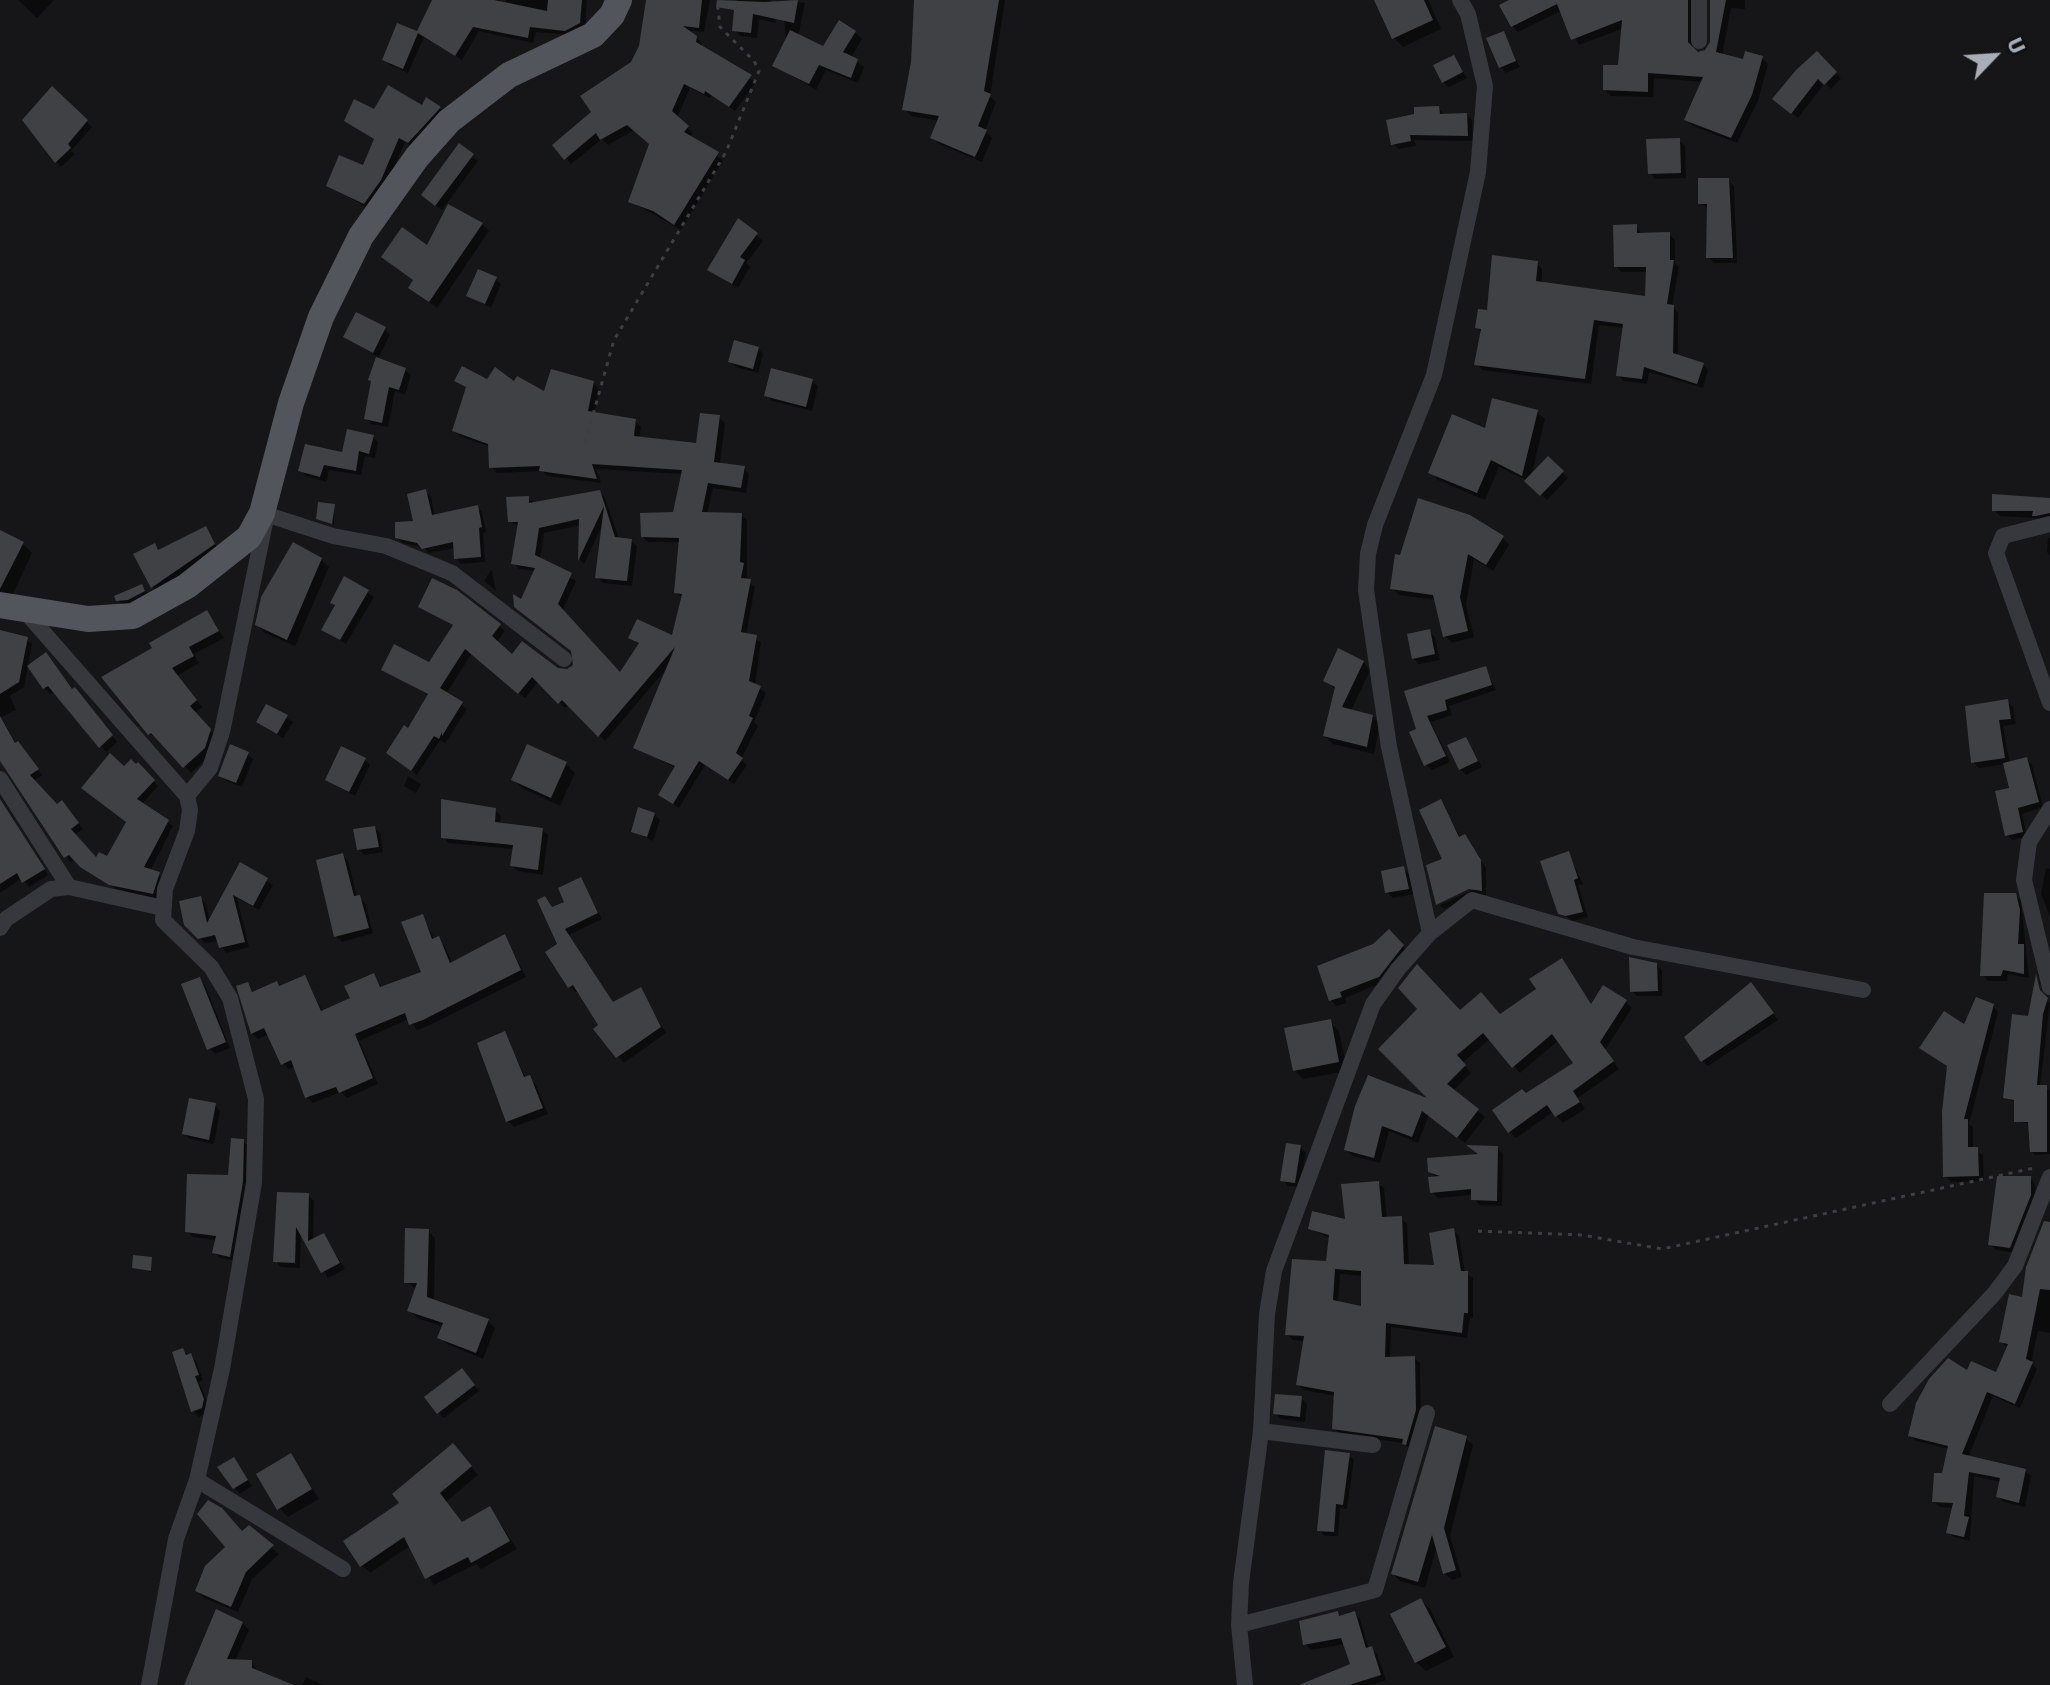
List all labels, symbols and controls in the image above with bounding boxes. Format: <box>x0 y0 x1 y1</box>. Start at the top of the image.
north arrow <box>1954 16 2034 96</box>
text: U <box>2001 33 2031 58</box>

